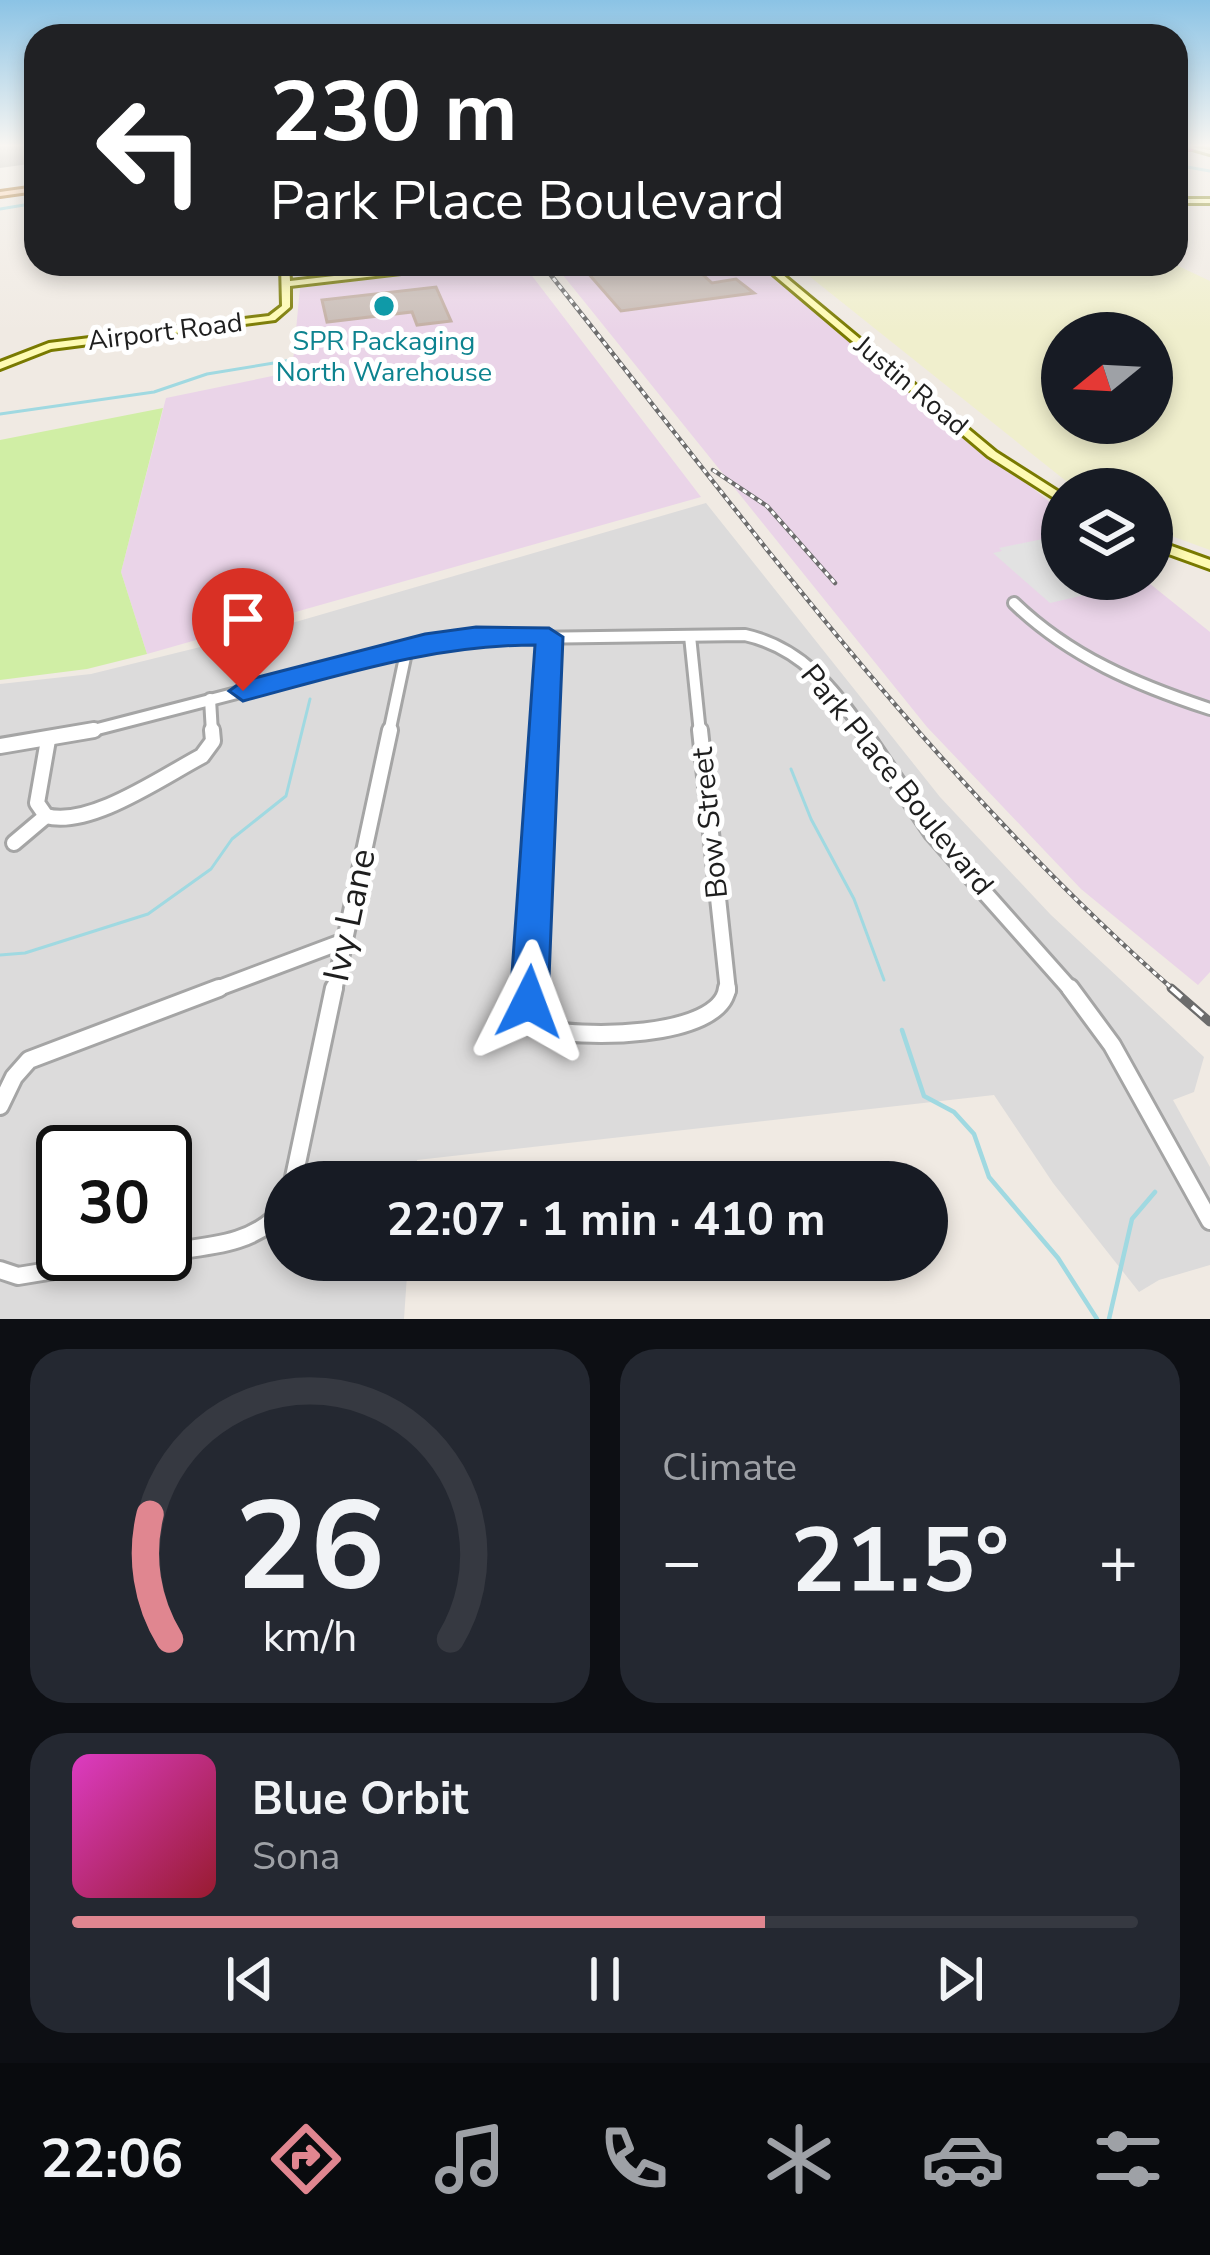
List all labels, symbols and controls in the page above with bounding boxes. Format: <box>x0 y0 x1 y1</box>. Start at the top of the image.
text: 230 m <box>270 55 518 170</box>
icon: left <box>72 72 228 228</box>
text: Park Place Boulevard <box>270 164 785 238</box>
marker: SPR Packaging North Warehouse <box>371 293 397 319</box>
street label: Airport Road <box>85 304 245 360</box>
north arrow <box>1041 312 1173 444</box>
map controls <box>1041 312 1173 600</box>
place label: SPR Packaging North Warehouse <box>276 323 492 391</box>
street label: Justin Road <box>846 327 976 444</box>
button: layers <box>1041 468 1173 600</box>
pin <box>192 568 294 691</box>
icon: arrive <box>210 586 276 652</box>
street label: Park Place Boulevard <box>791 656 1003 904</box>
street label: Bow Street <box>682 745 738 900</box>
street label: Ivy Lane <box>312 844 388 986</box>
position arrow <box>466 939 592 1065</box>
speed limit sign: 30 <box>36 1125 192 1281</box>
text: 22:07 · 1 min · 410 m <box>386 1190 826 1251</box>
text: Climate <box>662 1441 797 1494</box>
text: 26 <box>235 1462 385 1632</box>
text: 21.5° <box>791 1500 1009 1623</box>
text: − <box>662 1517 702 1607</box>
text: + <box>1098 1517 1138 1607</box>
text: km/h <box>263 1608 357 1666</box>
text: Blue Orbit <box>252 1769 469 1830</box>
text: Sona <box>252 1830 341 1883</box>
icon: previous <box>217 1946 283 2012</box>
icon: pause <box>572 1946 638 2012</box>
icon: next <box>927 1946 993 2012</box>
icon: directions <box>264 2117 348 2201</box>
icon: music <box>428 2117 512 2201</box>
icon: phone <box>592 2117 676 2201</box>
icon: climate <box>757 2117 841 2201</box>
icon: car <box>921 2117 1005 2201</box>
icon: filters <box>1086 2117 1170 2201</box>
text: 22:06 <box>40 2122 183 2196</box>

